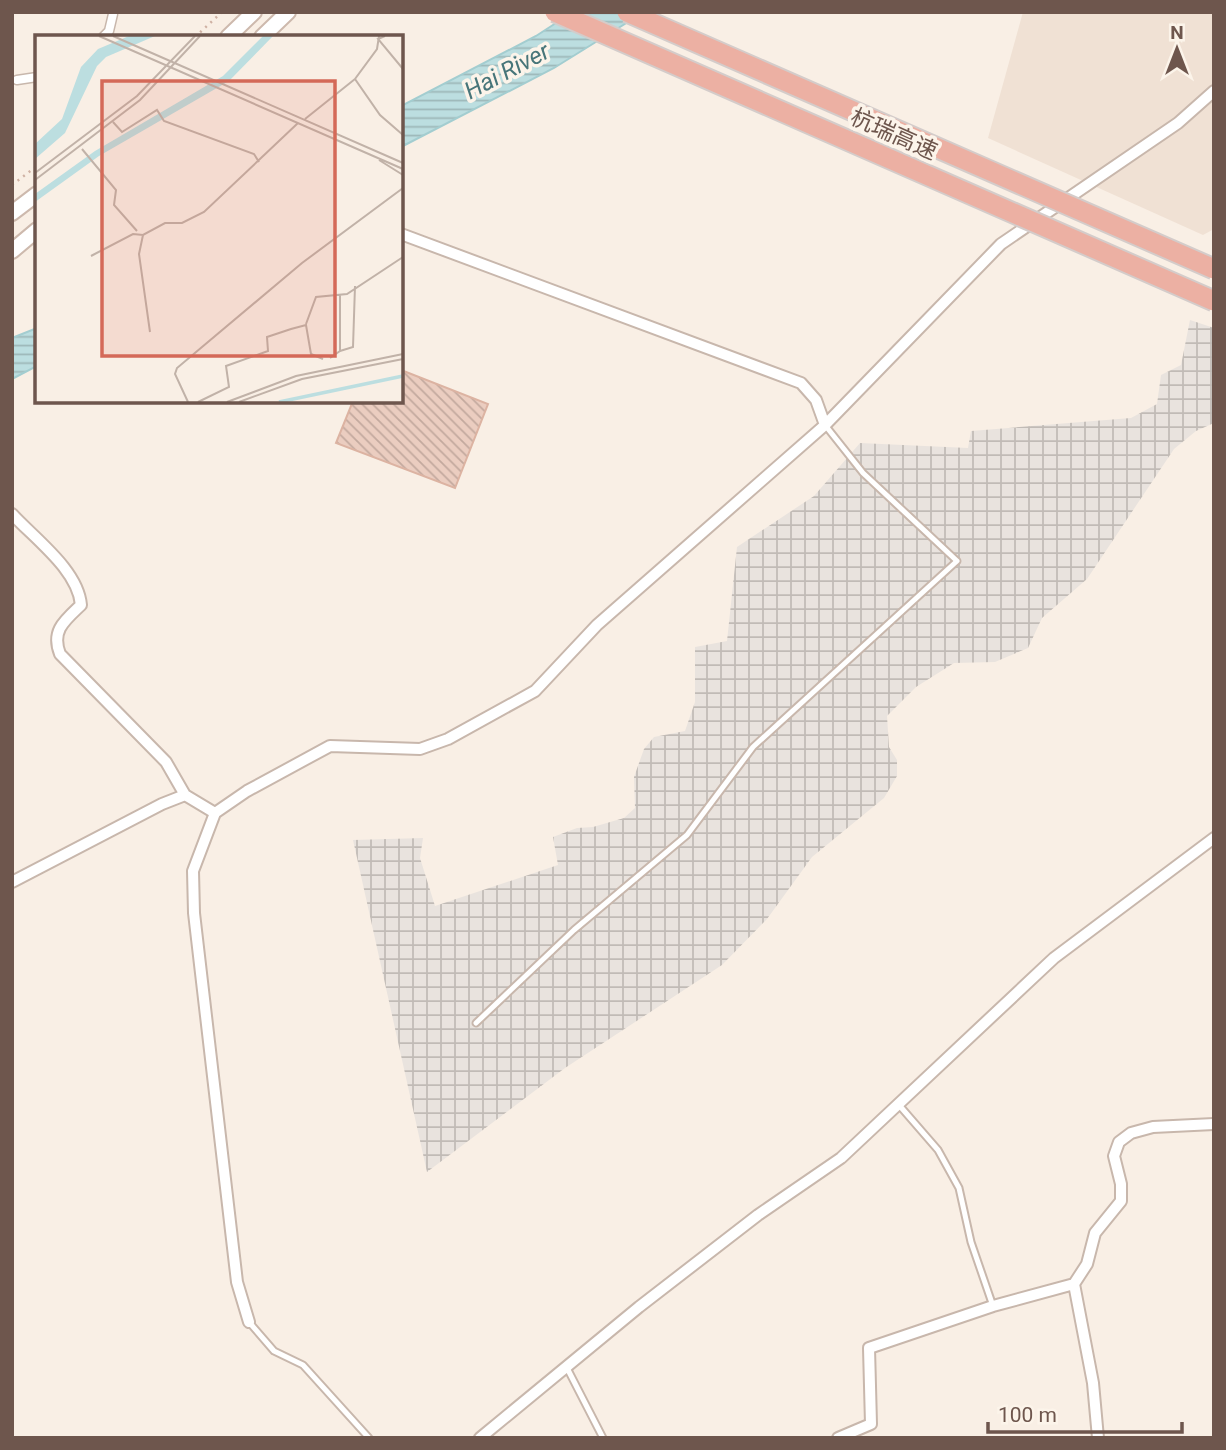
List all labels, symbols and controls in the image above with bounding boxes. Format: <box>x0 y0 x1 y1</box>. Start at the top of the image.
north arrow <box>1142 14 1212 84</box>
text: N <box>1170 21 1184 44</box>
inset map <box>35 35 402 402</box>
water label: Hai River <box>460 36 555 105</box>
street label: 杭瑞高速 <box>846 103 941 165</box>
scale bar <box>988 1390 1182 1434</box>
text: 100 m <box>998 1403 1057 1427</box>

